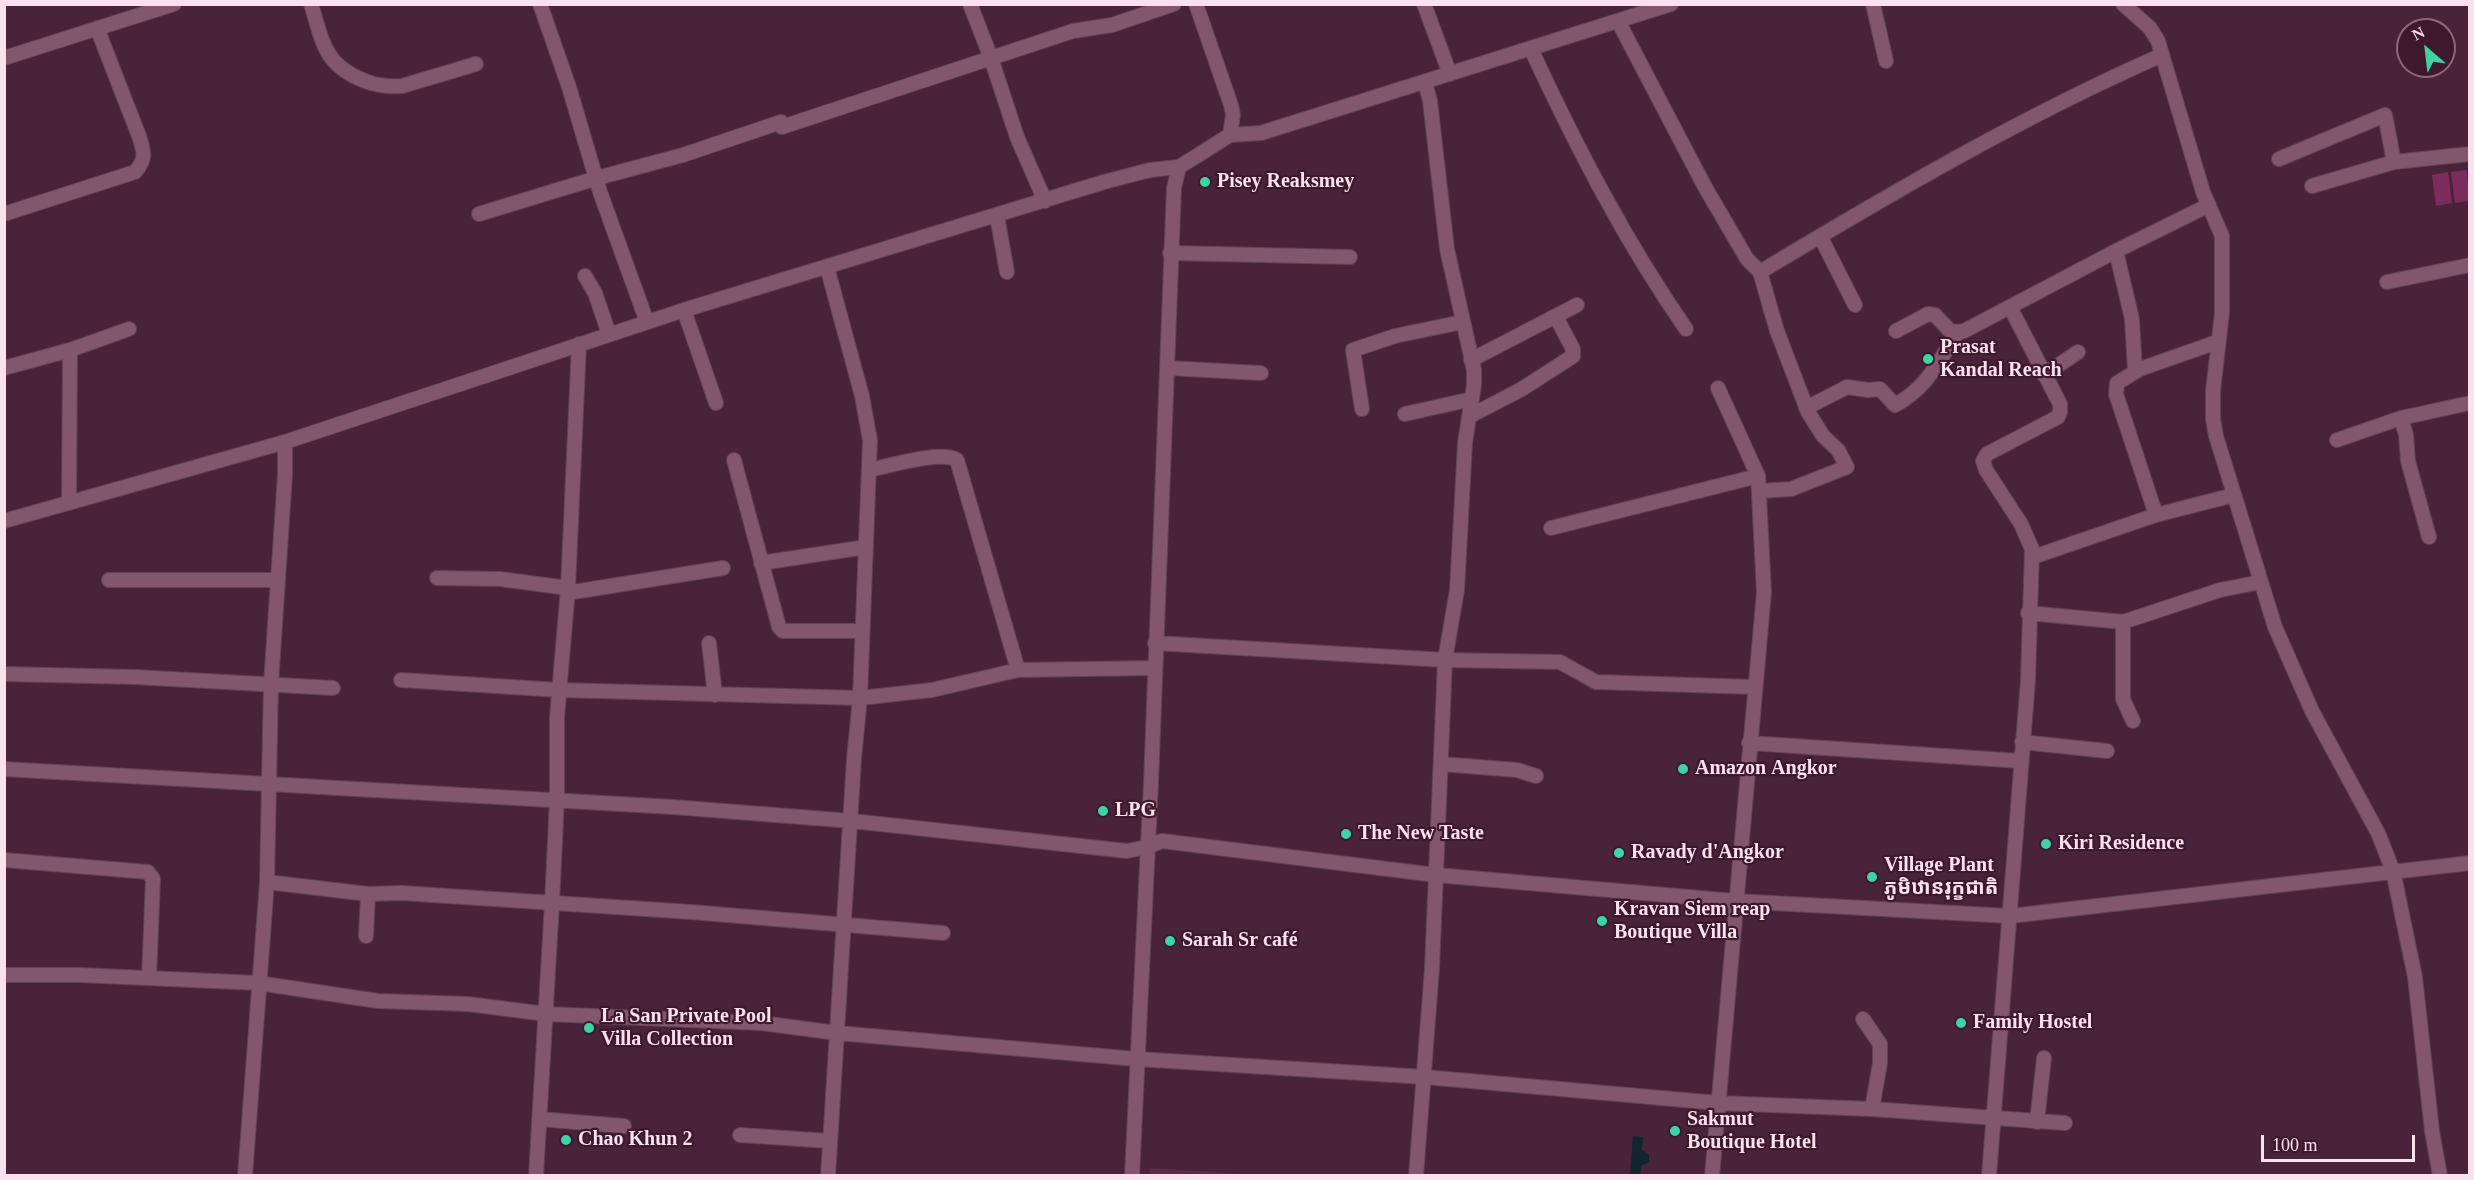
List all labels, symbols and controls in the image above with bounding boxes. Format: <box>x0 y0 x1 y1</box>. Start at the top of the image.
north arrow <box>2396 18 2456 78</box>
text: N <box>2409 23 2427 44</box>
place label: Pisey Reaksmey <box>1217 170 1354 194</box>
marker: Pisey Reaksmey <box>1198 175 1212 189</box>
place label: Prasat Kandal Reach <box>1940 336 2062 383</box>
marker: Prasat Kandal Reach <box>1921 352 1935 366</box>
place label: Amazon Angkor <box>1695 757 1837 781</box>
marker: Amazon Angkor <box>1676 762 1690 776</box>
place label: LPG <box>1115 799 1156 823</box>
marker: LPG <box>1096 804 1110 818</box>
place label: The New Taste <box>1358 822 1484 846</box>
marker: The New Taste <box>1339 827 1353 841</box>
place label: Kiri Residence <box>2058 832 2184 856</box>
marker: Kiri Residence <box>2039 837 2053 851</box>
place label: Ravady d'Angkor <box>1631 841 1784 865</box>
marker: Ravady d'Angkor <box>1612 846 1626 860</box>
place label: Village Plant ភូមិឋានរុក្ខជាតិ <box>1884 854 1998 901</box>
marker: Village Plant ភូមិឋានរុក្ខជាតិ <box>1865 870 1879 884</box>
place label: Kravan Siem reap Boutique Villa <box>1614 898 1770 945</box>
marker: Kravan Siem reap Boutique Villa <box>1595 914 1609 928</box>
place label: Sarah Sr café <box>1182 929 1298 953</box>
marker: Sarah Sr café <box>1163 934 1177 948</box>
place label: La San Private Pool Villa Collection <box>601 1005 772 1052</box>
place label: Family Hostel <box>1973 1011 2092 1035</box>
marker: Family Hostel <box>1954 1016 1968 1030</box>
marker: La San Private Pool Villa Collection <box>582 1021 596 1035</box>
place label: Sakmut Boutique Hotel <box>1687 1108 1816 1155</box>
scale bar <box>2264 1123 2418 1161</box>
marker: Sakmut Boutique Hotel <box>1668 1124 1682 1138</box>
place label: Chao Khun 2 <box>578 1128 692 1152</box>
marker: Chao Khun 2 <box>559 1133 573 1147</box>
text: 100 m <box>2272 1135 2318 1155</box>

